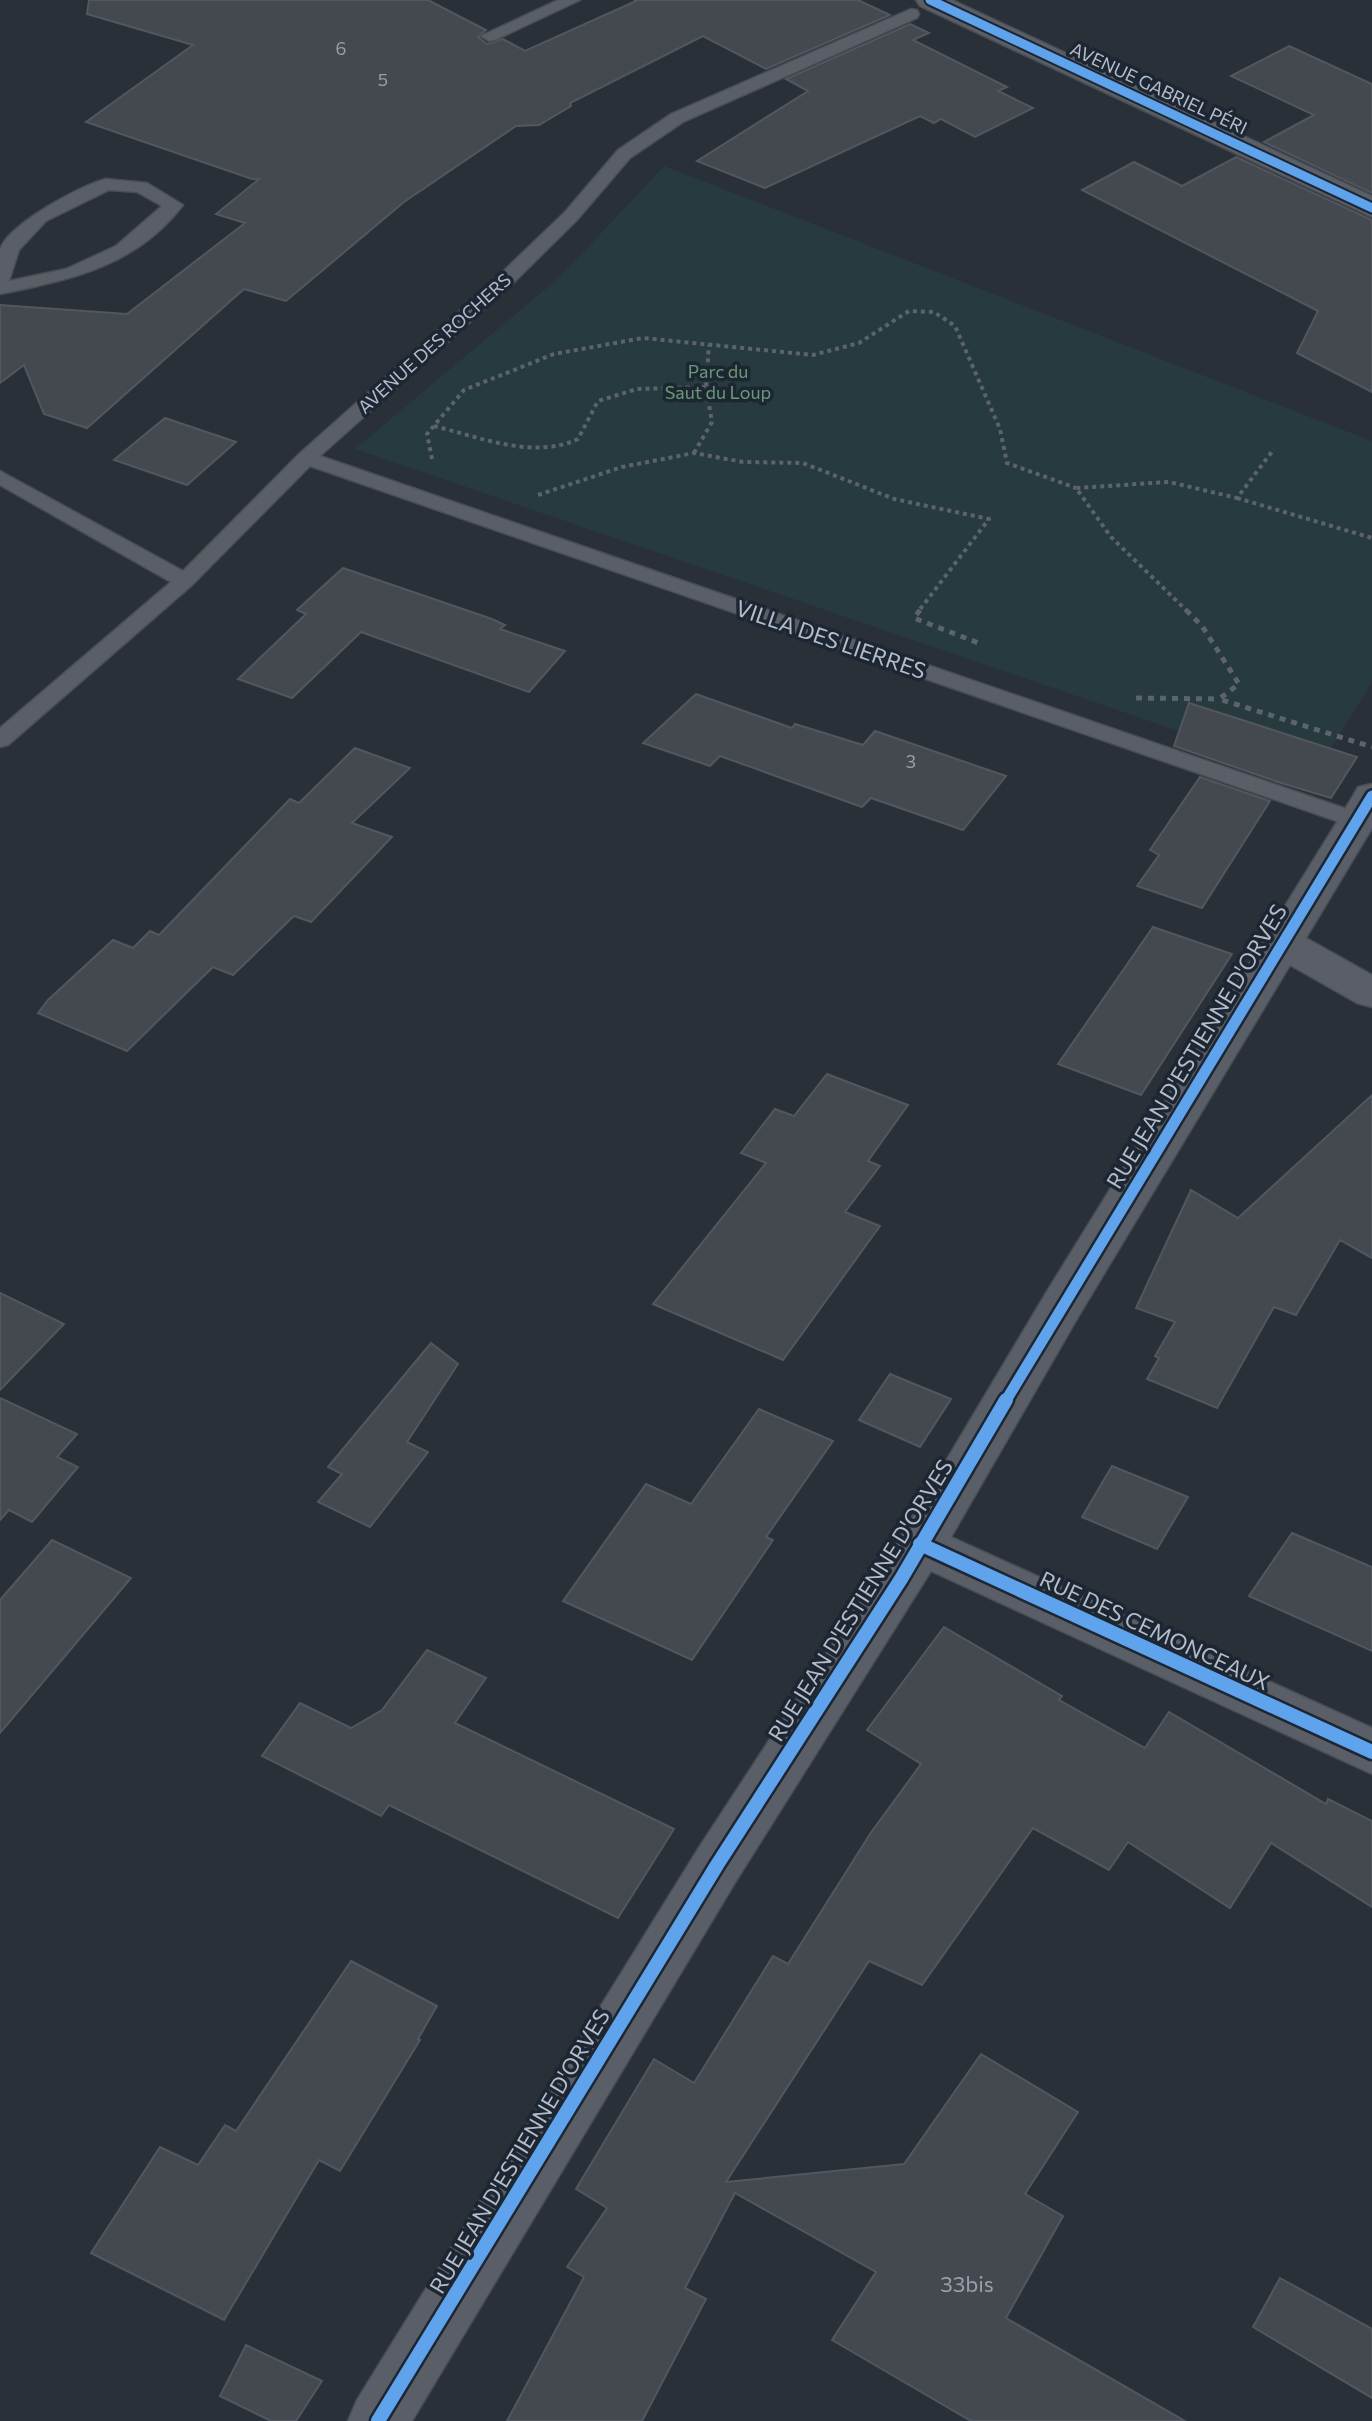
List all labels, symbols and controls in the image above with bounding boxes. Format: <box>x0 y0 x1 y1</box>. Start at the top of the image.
house number: 6 <box>336 37 346 59</box>
street label: AVENUE GABRIEL PÉRI <box>1067 37 1251 139</box>
house number: 5 <box>378 68 388 90</box>
street label: AVENUE DES ROCHERS <box>353 268 515 418</box>
park label: Parc du Saut du Loup <box>665 360 771 403</box>
street label: VILLA DES LIERRES <box>732 594 930 684</box>
house number: 3 <box>906 750 916 772</box>
street label: RUE JEAN D'ESTIENNE D'ORVES <box>1100 899 1292 1193</box>
street label: RUE JEAN D'ESTIENNE D'ORVES <box>762 1454 958 1746</box>
street label: RUE DES CEMONCEAUX <box>1036 1565 1275 1695</box>
street label: RUE JEAN D'ESTIENNE D'ORVES <box>423 2004 615 2298</box>
house number: 33bis <box>940 2270 994 2297</box>

